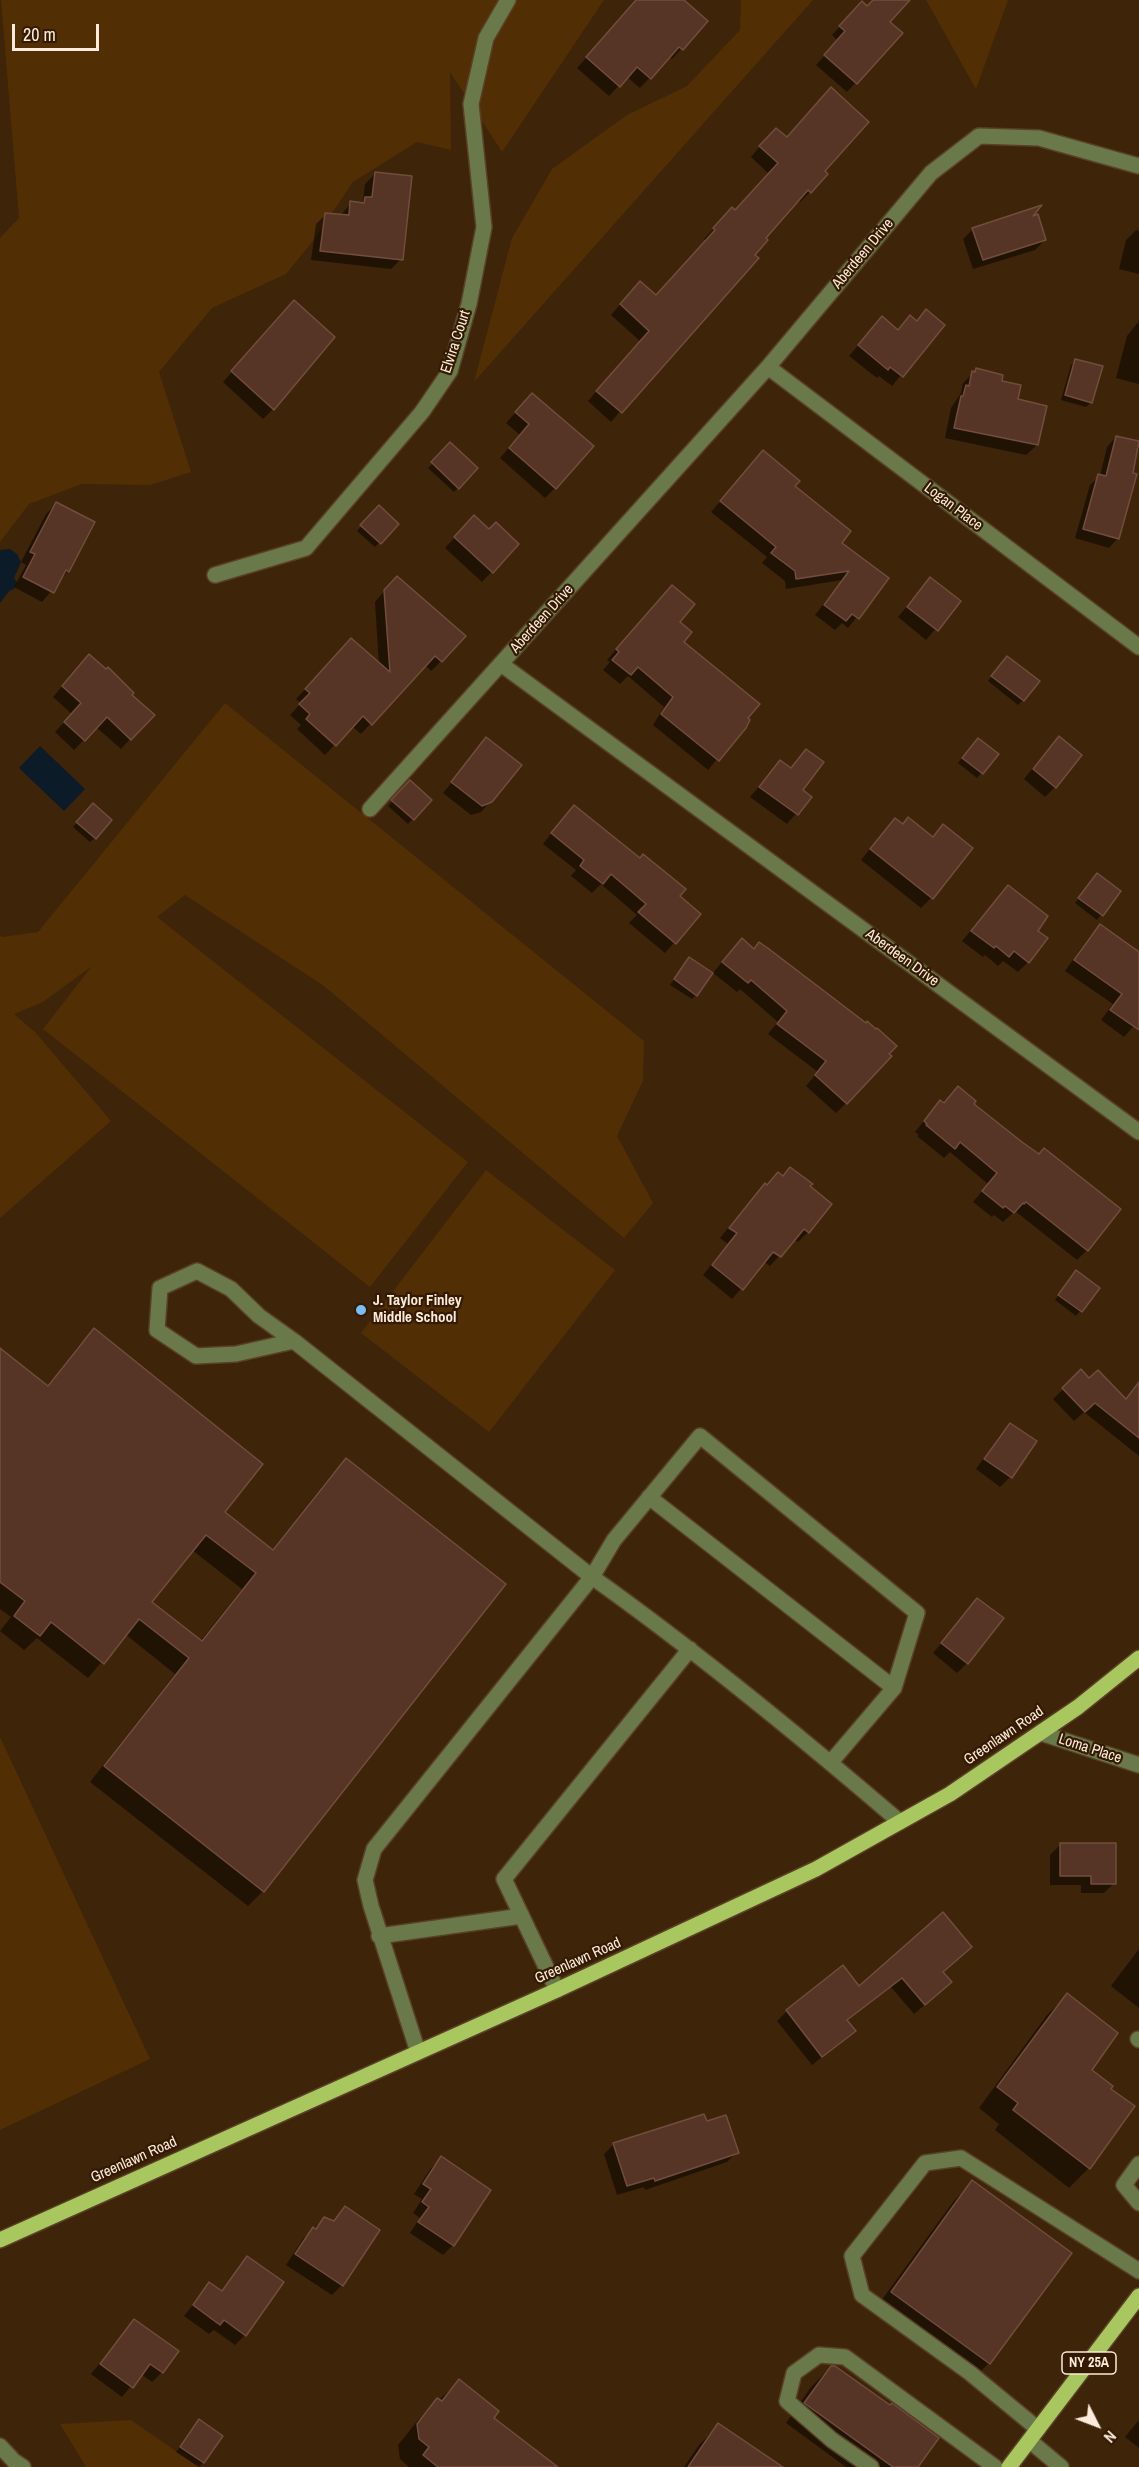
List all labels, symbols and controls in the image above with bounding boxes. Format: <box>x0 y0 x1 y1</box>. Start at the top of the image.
scale bar <box>15 12 102 50</box>
text: 20 m <box>23 22 56 47</box>
street label: Aberdeen Drive <box>828 215 898 293</box>
street label: Elvira Court <box>437 308 475 376</box>
street label: Logan Place <box>920 479 986 535</box>
street label: Aberdeen Drive <box>506 581 578 657</box>
street label: Aberdeen Drive <box>862 925 942 991</box>
place label: J. Taylor Finley Middle School <box>373 1292 462 1327</box>
marker: J. Taylor Finley Middle School <box>354 1303 368 1317</box>
street label: Greenlawn Road <box>961 1703 1047 1769</box>
street label: Loma Place <box>1056 1730 1124 1768</box>
street label: Greenlawn Road <box>532 1934 624 1988</box>
street label: Greenlawn Road <box>88 2133 180 2187</box>
road number: NY 25A <box>1062 2352 1116 2374</box>
north arrow <box>1067 2395 1127 2455</box>
text: N <box>1099 2426 1122 2448</box>

